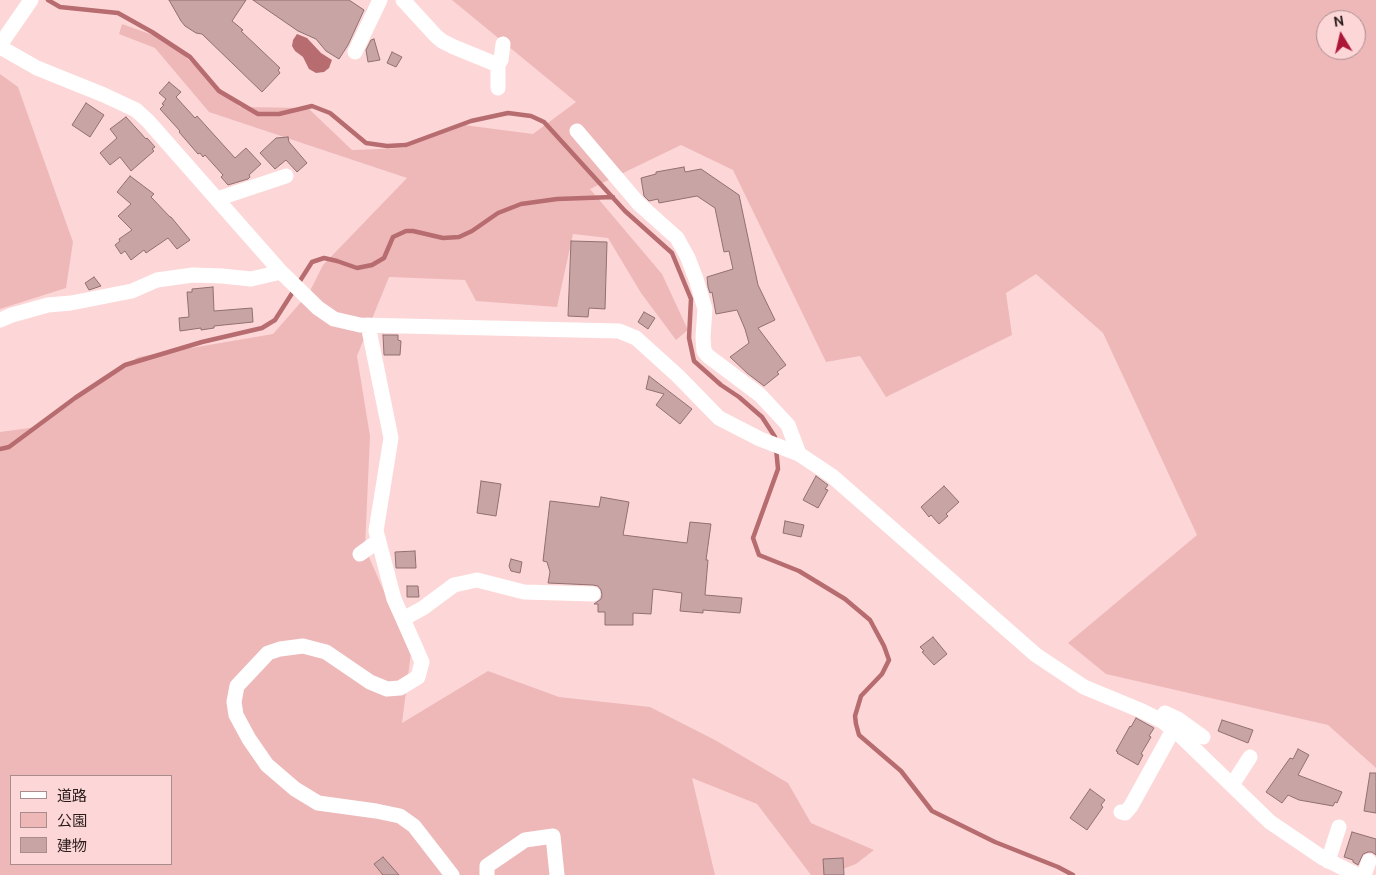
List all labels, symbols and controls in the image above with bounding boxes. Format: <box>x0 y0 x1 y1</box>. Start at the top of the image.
north arrow <box>1316 10 1366 60</box>
text: N <box>1332 12 1345 30</box>
legend <box>10 775 172 865</box>
text: 道路 <box>57 787 87 804</box>
text: 公園 <box>57 812 87 829</box>
text: 建物 <box>57 837 87 854</box>

